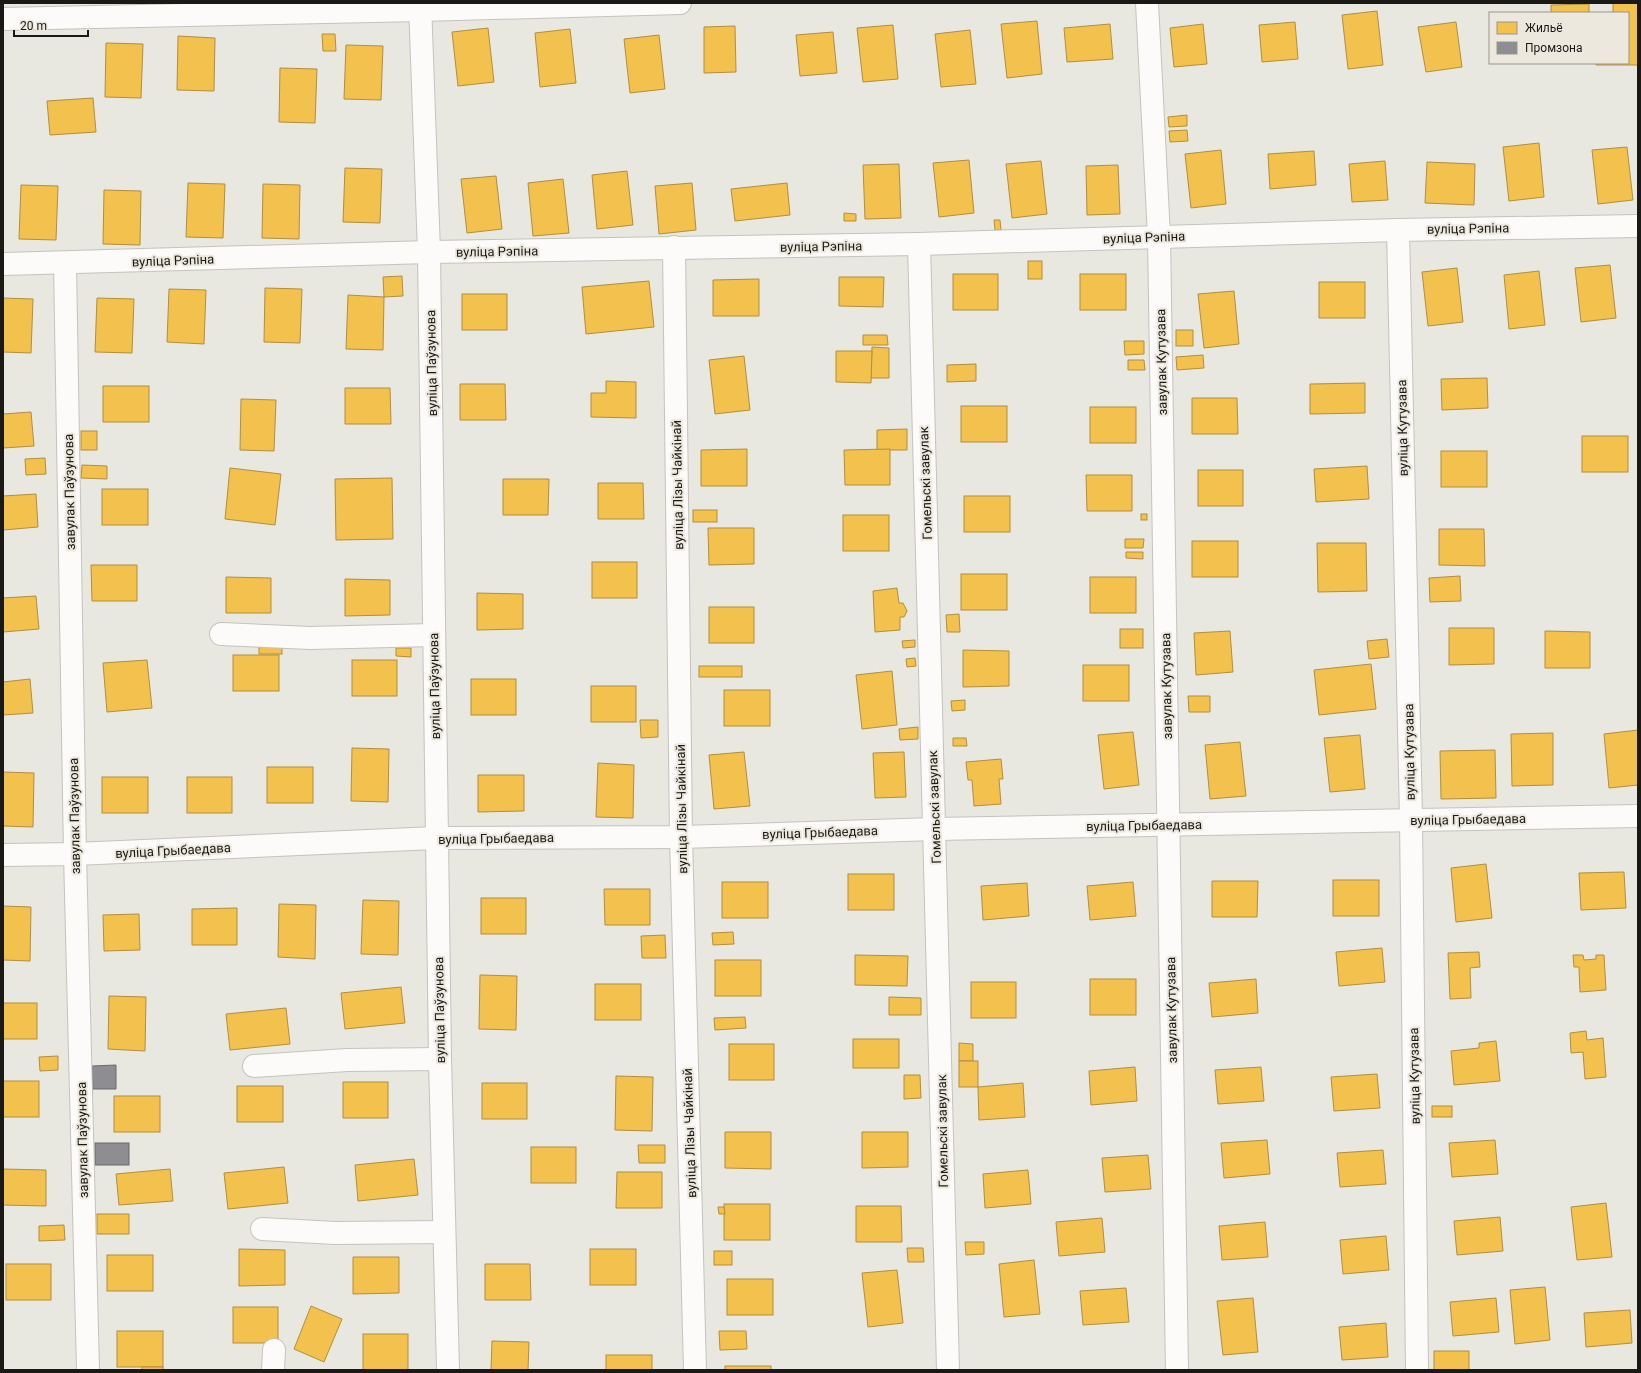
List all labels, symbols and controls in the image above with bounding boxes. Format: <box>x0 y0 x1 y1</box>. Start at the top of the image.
scale bar <box>14 12 88 38</box>
legend <box>1489 12 1629 64</box>
text: 20 m <box>20 19 47 33</box>
text: Жильё <box>1525 21 1563 35</box>
text: Промзона <box>1525 41 1582 55</box>
street label: вуліца Рэпіна <box>1427 220 1509 237</box>
street label: вуліца Рэпіна <box>1103 229 1185 246</box>
street label: вуліца Рэпіна <box>780 238 862 255</box>
street label: вуліца Рэпіна <box>456 243 538 260</box>
street label: вуліца Рэпіна <box>132 252 214 269</box>
street label: завулак Кутузава <box>1153 309 1170 415</box>
street label: вуліца Паўзунова <box>423 310 440 416</box>
street label: вуліца Кутузава <box>1394 379 1411 477</box>
street label: вуліца Лізы Чайкінай <box>669 420 686 550</box>
street label: Гомельскі завулак <box>916 426 935 540</box>
street label: завулак Паўзунова <box>61 434 78 550</box>
street label: вуліца Паўзунова <box>426 633 443 739</box>
street label: завулак Кутузава <box>1158 633 1175 739</box>
street label: вуліца Кутузава <box>1401 703 1418 801</box>
street label: вуліца Лізы Чайкінай <box>673 744 690 874</box>
street label: Гомельскі завулак <box>925 750 944 864</box>
street label: завулак Паўзунова <box>66 758 83 874</box>
street label: вуліца Грыбаедава <box>1410 811 1526 828</box>
street label: вуліца Грыбаедава <box>1086 817 1202 834</box>
street label: вуліца Грыбаедава <box>762 823 878 842</box>
street label: вуліца Грыбаедава <box>438 830 554 847</box>
street label: вуліца Грыбаедава <box>115 840 231 861</box>
street label: вуліца Паўзунова <box>431 957 448 1063</box>
street label: завулак Кутузава <box>1163 957 1180 1063</box>
street label: вуліца Кутузава <box>1406 1027 1423 1125</box>
street label: вуліца Лізы Чайкінай <box>680 1068 699 1198</box>
street label: Гомельскі завулак <box>934 1074 951 1188</box>
street label: завулак Паўзунова <box>74 1082 91 1198</box>

